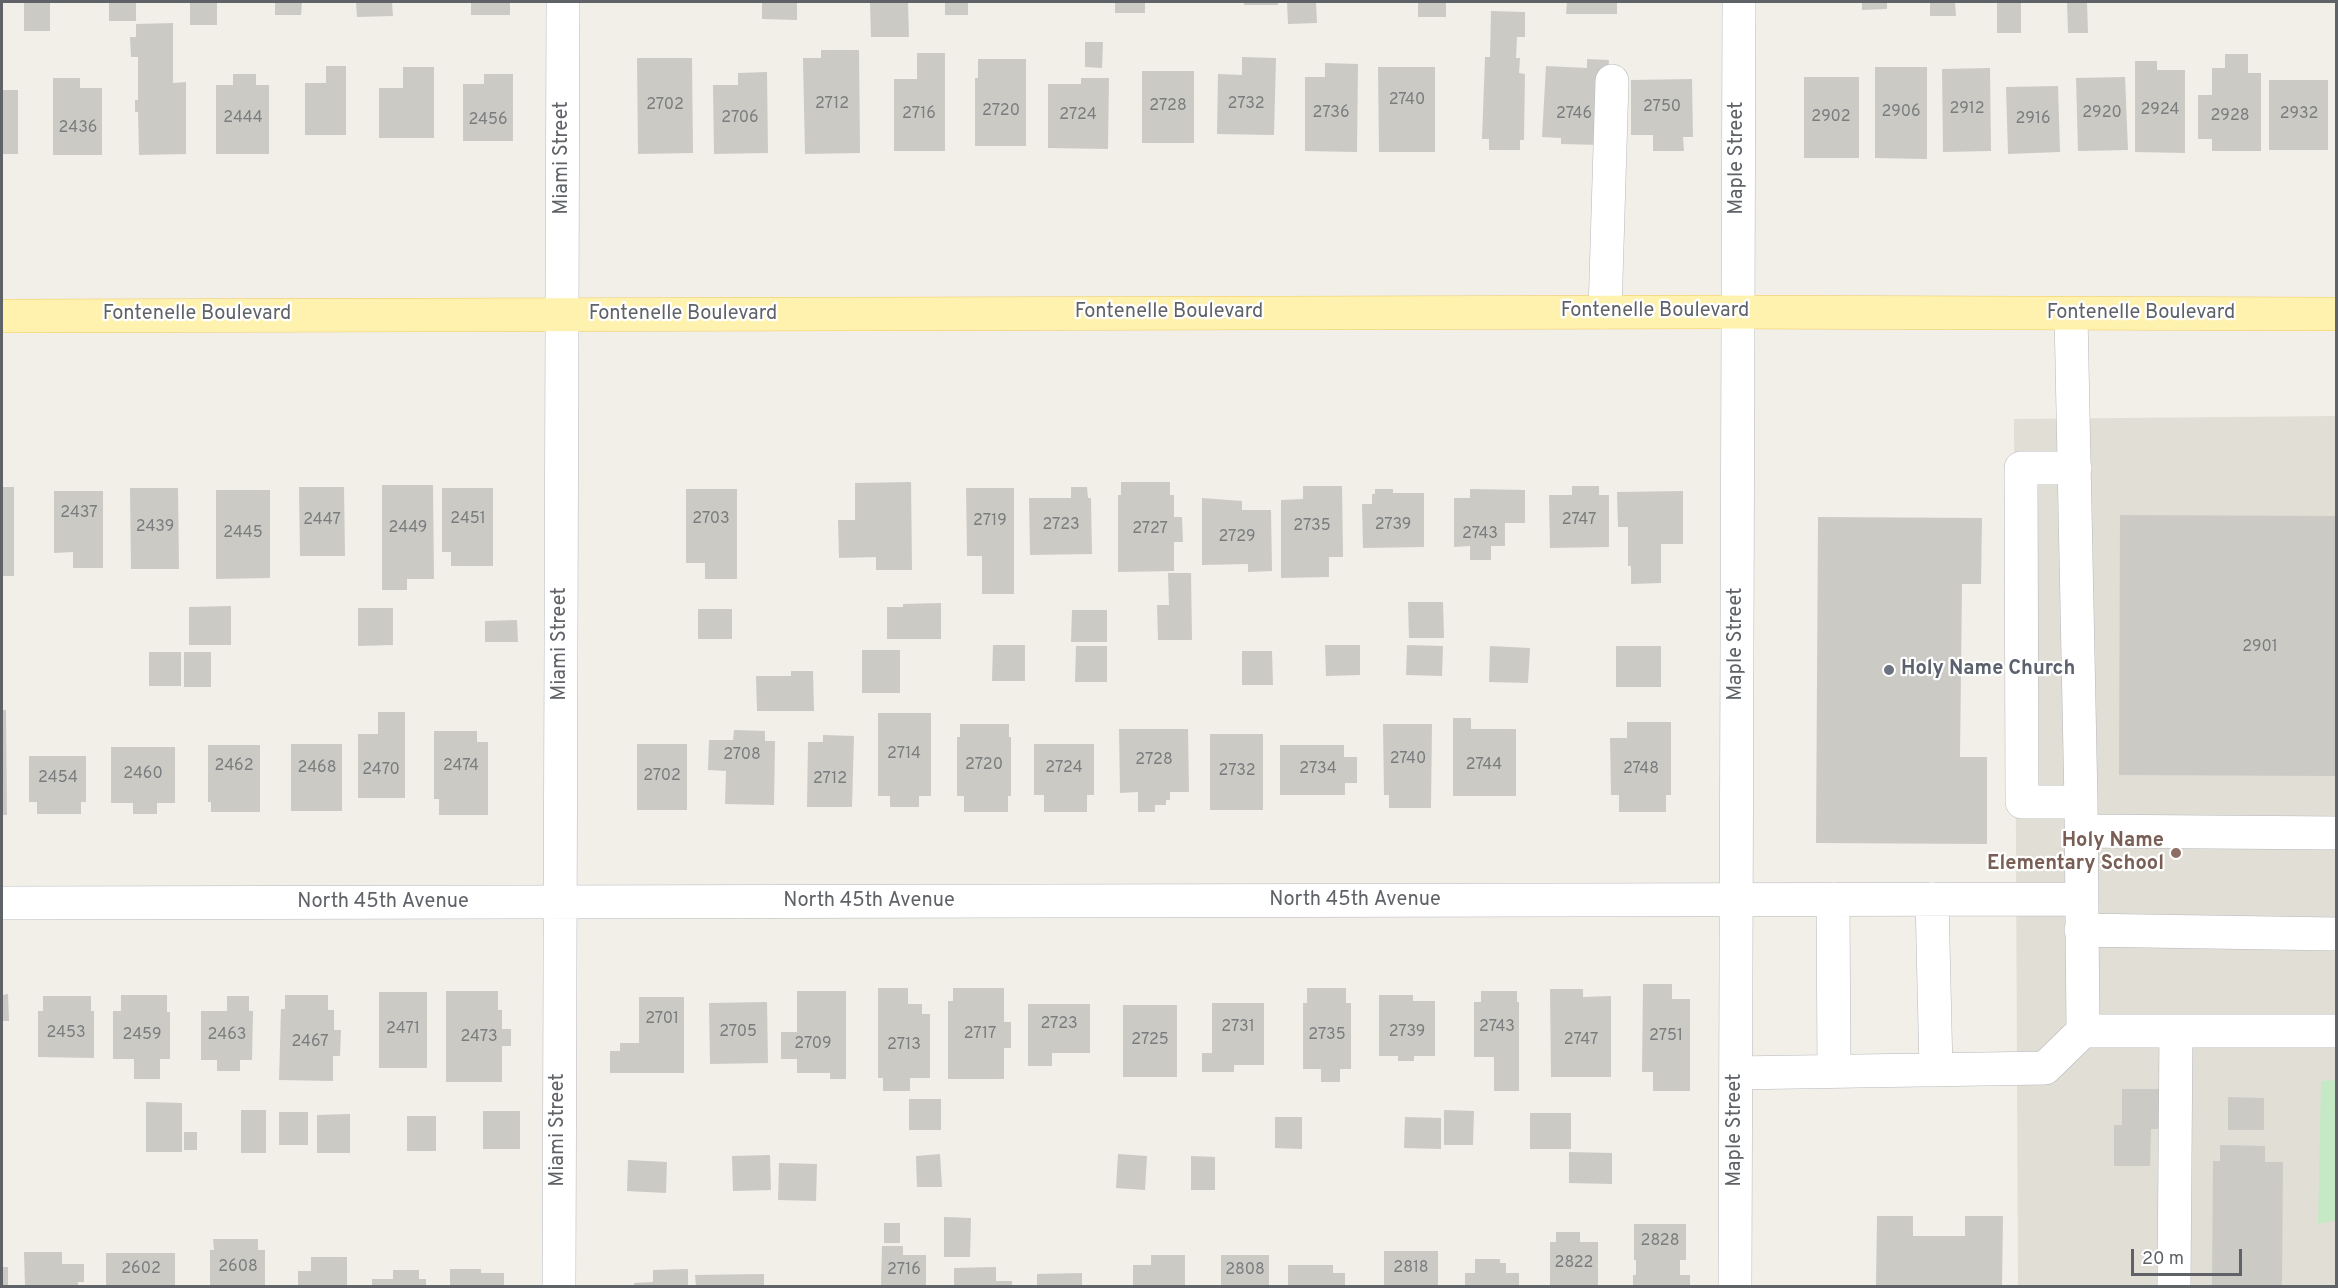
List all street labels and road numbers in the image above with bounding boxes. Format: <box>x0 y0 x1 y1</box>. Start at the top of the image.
street label: Miami Street <box>551 101 575 215</box>
street label: Maple Street <box>1726 101 1750 215</box>
street label: Fontenelle Boulevard <box>1561 300 1749 324</box>
street label: Fontenelle Boulevard <box>1075 301 1263 325</box>
street label: Fontenelle Boulevard <box>2047 302 2235 326</box>
street label: Fontenelle Boulevard <box>103 303 291 327</box>
street label: Fontenelle Boulevard <box>589 303 777 327</box>
street label: Miami Street <box>549 587 573 701</box>
street label: Maple Street <box>1725 587 1749 701</box>
street label: North 45th Avenue <box>1269 889 1441 913</box>
street label: North 45th Avenue <box>783 890 955 914</box>
street label: North 45th Avenue <box>297 891 469 915</box>
street label: Miami Street <box>547 1073 571 1187</box>
street label: Maple Street <box>1724 1073 1748 1187</box>

